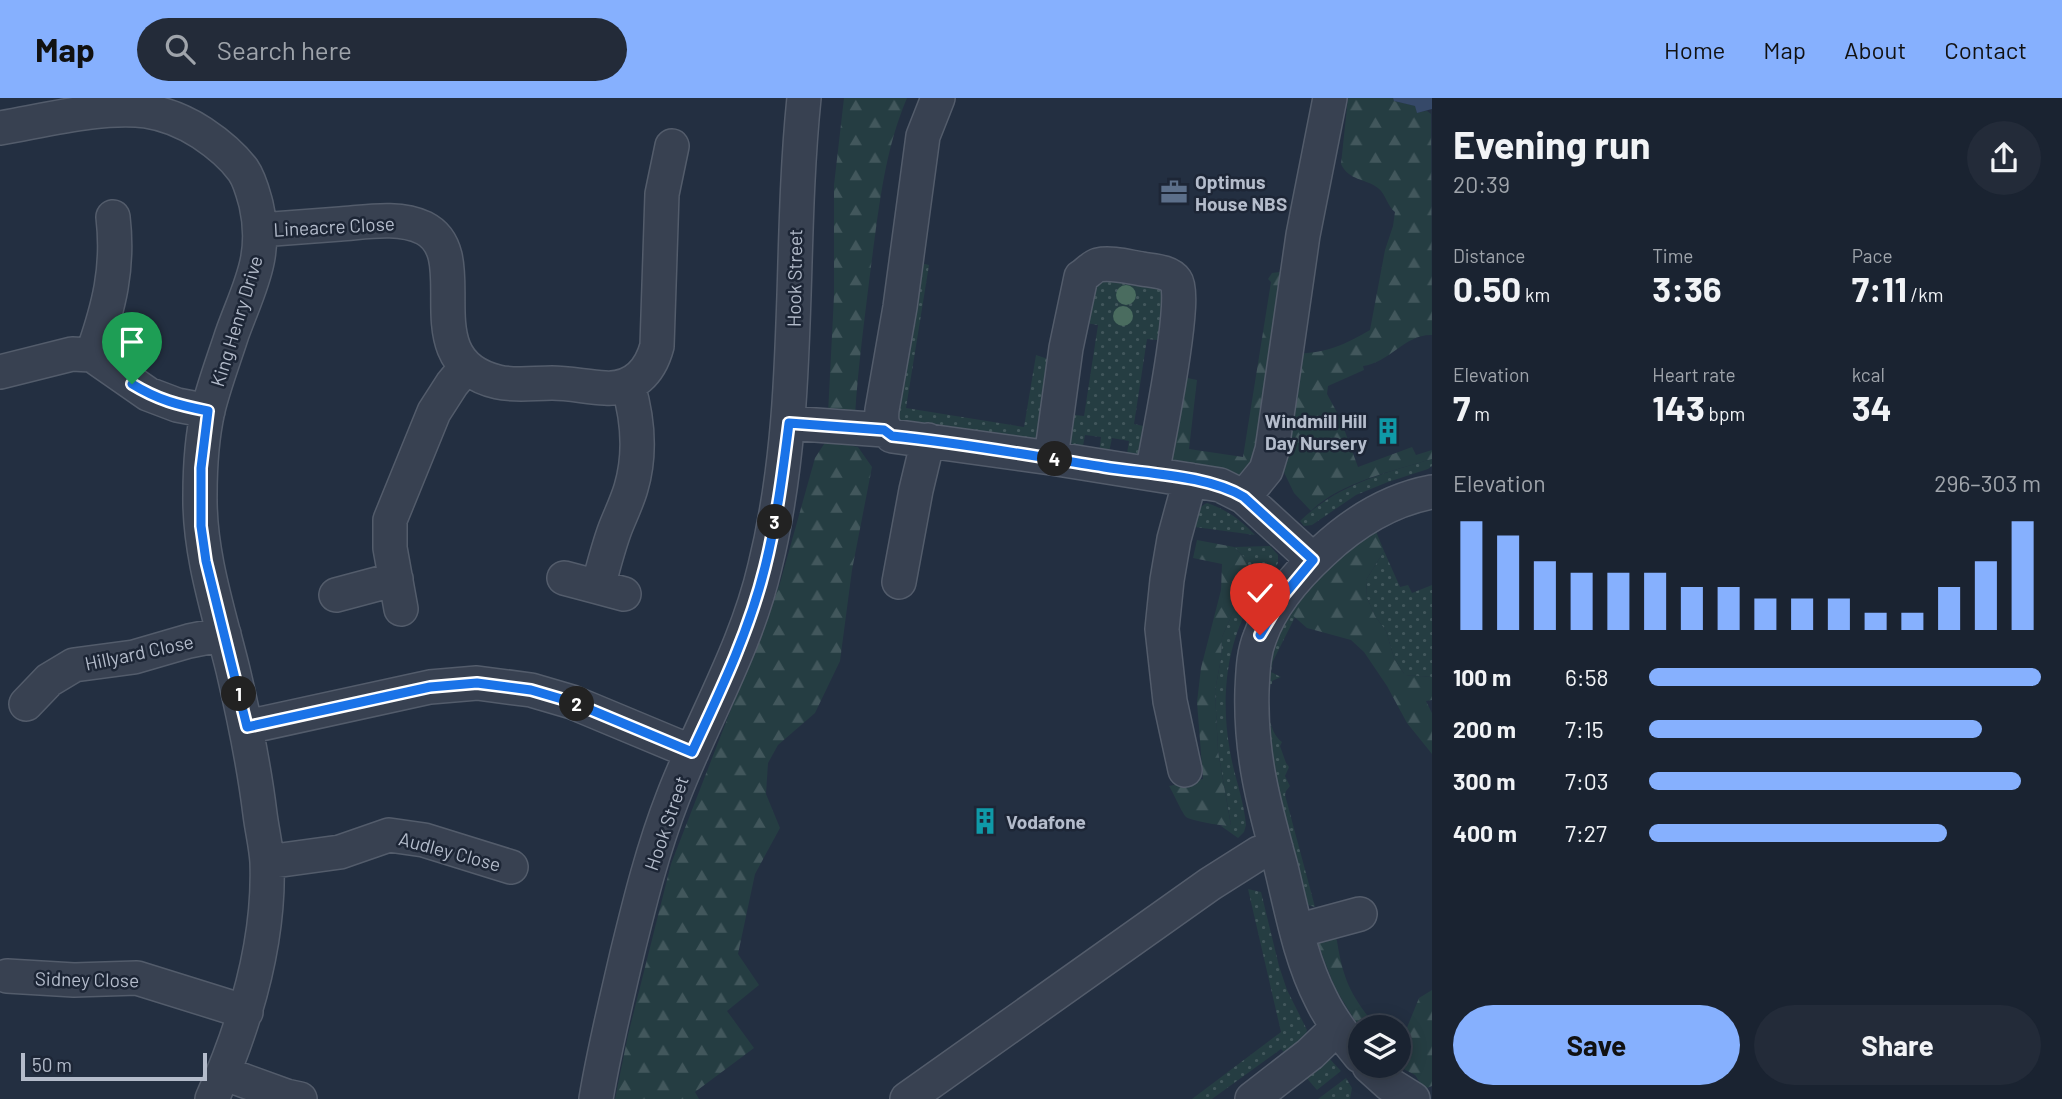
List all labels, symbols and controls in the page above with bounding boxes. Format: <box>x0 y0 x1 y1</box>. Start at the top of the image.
search box <box>137 18 627 81</box>
text: Map <box>35 29 95 69</box>
icon: search <box>161 30 199 68</box>
text: Search here <box>217 34 352 65</box>
text: Home <box>1664 35 1725 64</box>
text: Map <box>1763 35 1806 64</box>
text: About <box>1844 35 1906 64</box>
text: Contact <box>1944 35 2027 64</box>
text: Evening run <box>1453 121 1651 167</box>
button: share <box>1967 121 2041 195</box>
place label: Optimus House NBS <box>1195 170 1287 215</box>
text: 20:39 <box>1453 170 1510 198</box>
office icon: Optimus House NBS <box>1159 177 1189 207</box>
street label: Lineacre Close <box>273 211 395 241</box>
street label: Hook Street <box>782 229 806 327</box>
text: Distance <box>1453 244 1525 267</box>
text: Time <box>1652 244 1693 267</box>
text: Pace <box>1852 244 1893 267</box>
street label: King Henry Drive <box>205 253 267 389</box>
text: 0.50 <box>1453 267 1521 309</box>
text: 3:36 <box>1652 267 1722 309</box>
text: 7:11 <box>1852 267 1907 309</box>
text: km <box>1521 283 1550 306</box>
text: /km <box>1907 283 1943 306</box>
pin <box>102 312 162 384</box>
icon: arrive <box>113 323 151 361</box>
text: Elevation <box>1453 363 1530 386</box>
text: Heart rate <box>1652 363 1736 386</box>
text: kcal <box>1852 363 1885 386</box>
text: 7 <box>1453 386 1470 428</box>
text: 143 <box>1652 386 1705 428</box>
text: 34 <box>1852 386 1892 428</box>
text: m <box>1470 402 1490 425</box>
text: bpm <box>1705 402 1745 425</box>
place label: Windmill Hill Day Nursery <box>1265 409 1367 454</box>
building icon: Windmill Hill Day Nursery <box>1373 416 1403 446</box>
pin: 4 <box>1038 442 1072 476</box>
text: 4 <box>1049 447 1060 470</box>
text: Elevation <box>1453 469 1546 497</box>
text: 296–303 m <box>1934 469 2041 497</box>
pin: 3 <box>758 504 792 540</box>
text: 3 <box>769 510 780 533</box>
pin <box>1230 563 1290 635</box>
icon: check <box>1241 574 1279 612</box>
street label: Hillyard Close <box>82 629 196 675</box>
text: 100 m <box>1453 663 1511 691</box>
text: 6:58 <box>1565 663 1608 691</box>
pin: 1 <box>222 676 256 712</box>
text: 1 <box>235 682 242 705</box>
pin: 2 <box>560 686 594 722</box>
text: 2 <box>571 692 582 715</box>
text: 200 m <box>1453 715 1516 743</box>
text: 7:15 <box>1565 715 1604 743</box>
text: 300 m <box>1453 767 1515 795</box>
text: 7:03 <box>1565 767 1609 795</box>
street label: Hook Street <box>639 773 693 873</box>
building icon: Vodafone <box>970 806 1000 836</box>
place label: Vodafone <box>1006 810 1086 833</box>
text: 400 m <box>1453 819 1517 847</box>
text: 7:27 <box>1565 819 1607 847</box>
street label: Audley Close <box>397 826 503 876</box>
street label: Sidney Close <box>35 967 139 991</box>
button: Save <box>1453 1005 1740 1085</box>
button: Share <box>1754 1005 2041 1085</box>
map controls <box>1348 1015 1411 1078</box>
button: layers <box>1348 1015 1411 1078</box>
scale bar <box>21 1050 206 1082</box>
text: 50 m <box>32 1053 72 1076</box>

